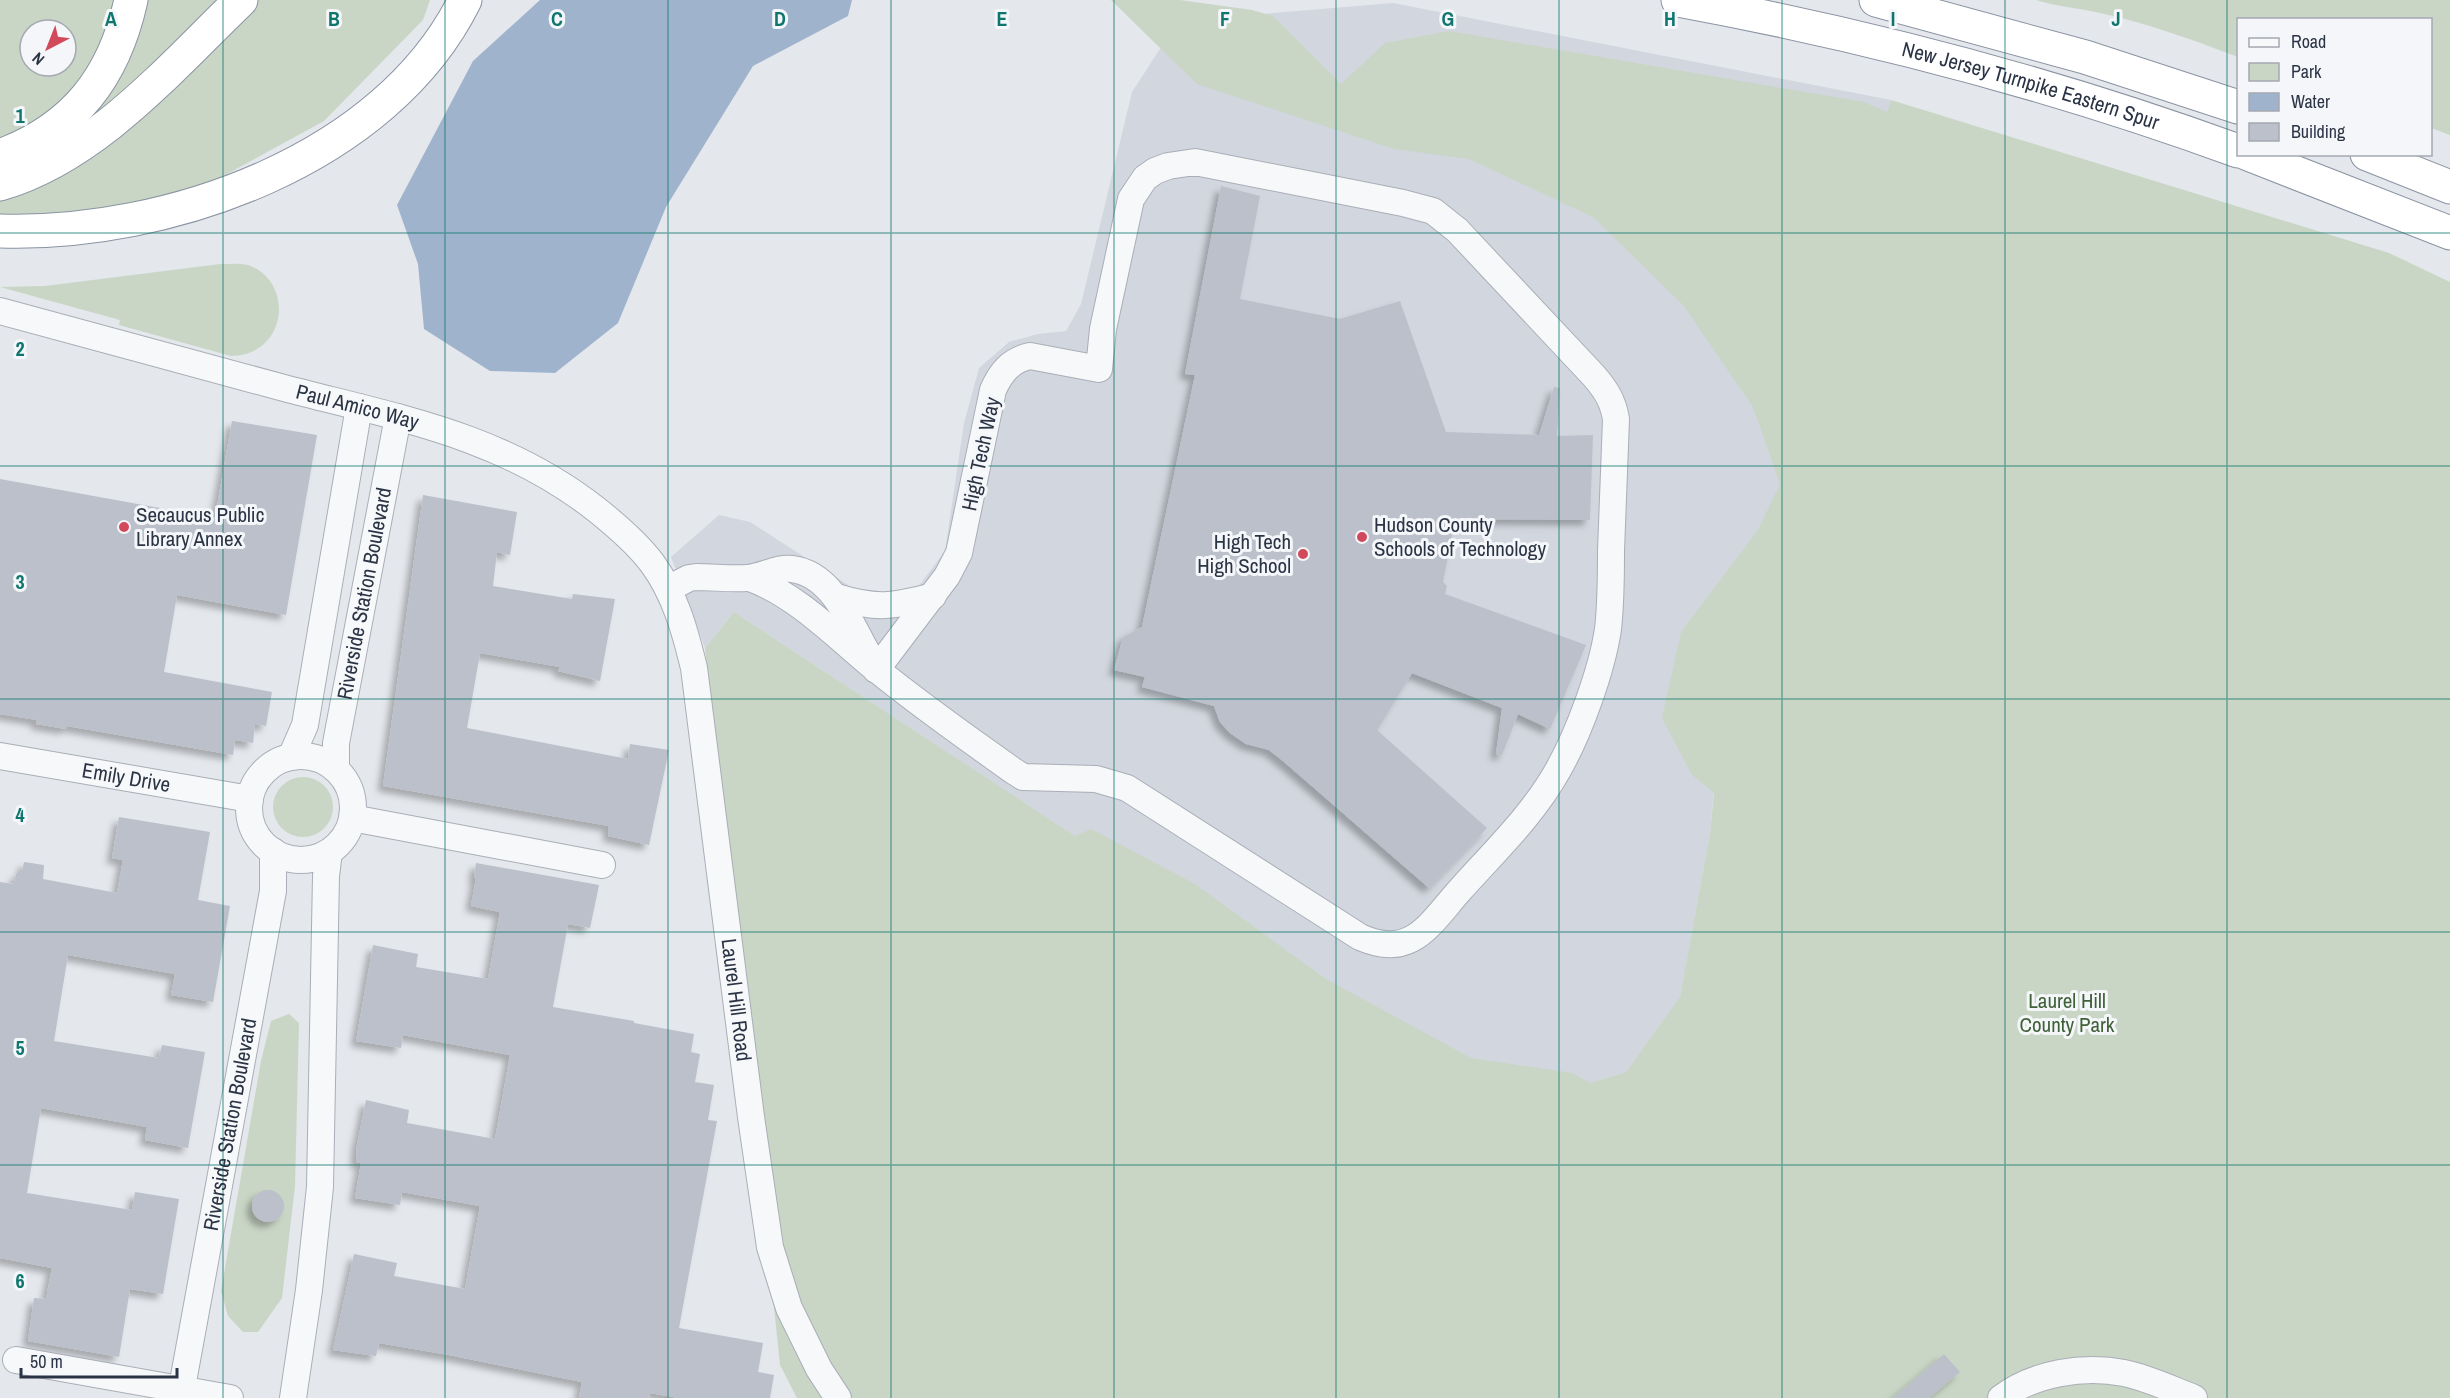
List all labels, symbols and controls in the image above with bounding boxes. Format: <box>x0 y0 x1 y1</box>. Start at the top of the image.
text: A <box>105 5 117 32</box>
text: B <box>328 5 340 32</box>
text: C <box>551 5 563 32</box>
text: D <box>774 5 786 32</box>
text: E <box>997 5 1008 32</box>
text: F <box>1220 5 1230 32</box>
text: G <box>1442 5 1454 32</box>
text: H <box>1664 5 1676 32</box>
text: I <box>1891 5 1895 32</box>
text: J <box>2111 5 2121 32</box>
north arrow <box>18 18 78 78</box>
legend <box>2237 18 2432 156</box>
text: Road <box>2291 29 2326 54</box>
street label: New Jersey Turnpike Eastern Spur <box>1899 34 2163 136</box>
text: N <box>27 48 49 70</box>
text: Park <box>2291 59 2322 84</box>
text: Water <box>2291 89 2330 114</box>
text: 1 <box>15 102 25 129</box>
text: Building <box>2291 119 2346 144</box>
text: 2 <box>15 335 25 362</box>
street label: Paul Amico Way <box>293 377 423 436</box>
street label: High Tech Way <box>954 394 1007 514</box>
street label: Riverside Station Boulevard <box>330 485 398 702</box>
place label: Secaucus Public Library Annex <box>136 500 264 553</box>
place label: Hudson County Schools of Technology <box>1374 510 1546 563</box>
marker: Secaucus Public Library Annex <box>117 520 131 534</box>
place label: High Tech High School <box>1197 527 1291 580</box>
marker: Hudson County Schools of Technology <box>1355 530 1369 544</box>
marker: High Tech High School <box>1296 547 1310 561</box>
text: 3 <box>15 568 25 595</box>
street label: Emily Drive <box>80 755 173 799</box>
text: 4 <box>15 801 25 828</box>
street label: Laurel Hill Road <box>714 937 759 1063</box>
park label: Laurel Hill County Park <box>2020 986 2115 1039</box>
street label: Riverside Station Boulevard <box>196 1016 263 1233</box>
text: 5 <box>15 1034 25 1061</box>
text: 6 <box>15 1267 25 1294</box>
scale bar <box>21 1341 177 1379</box>
text: 50 m <box>30 1349 63 1374</box>

